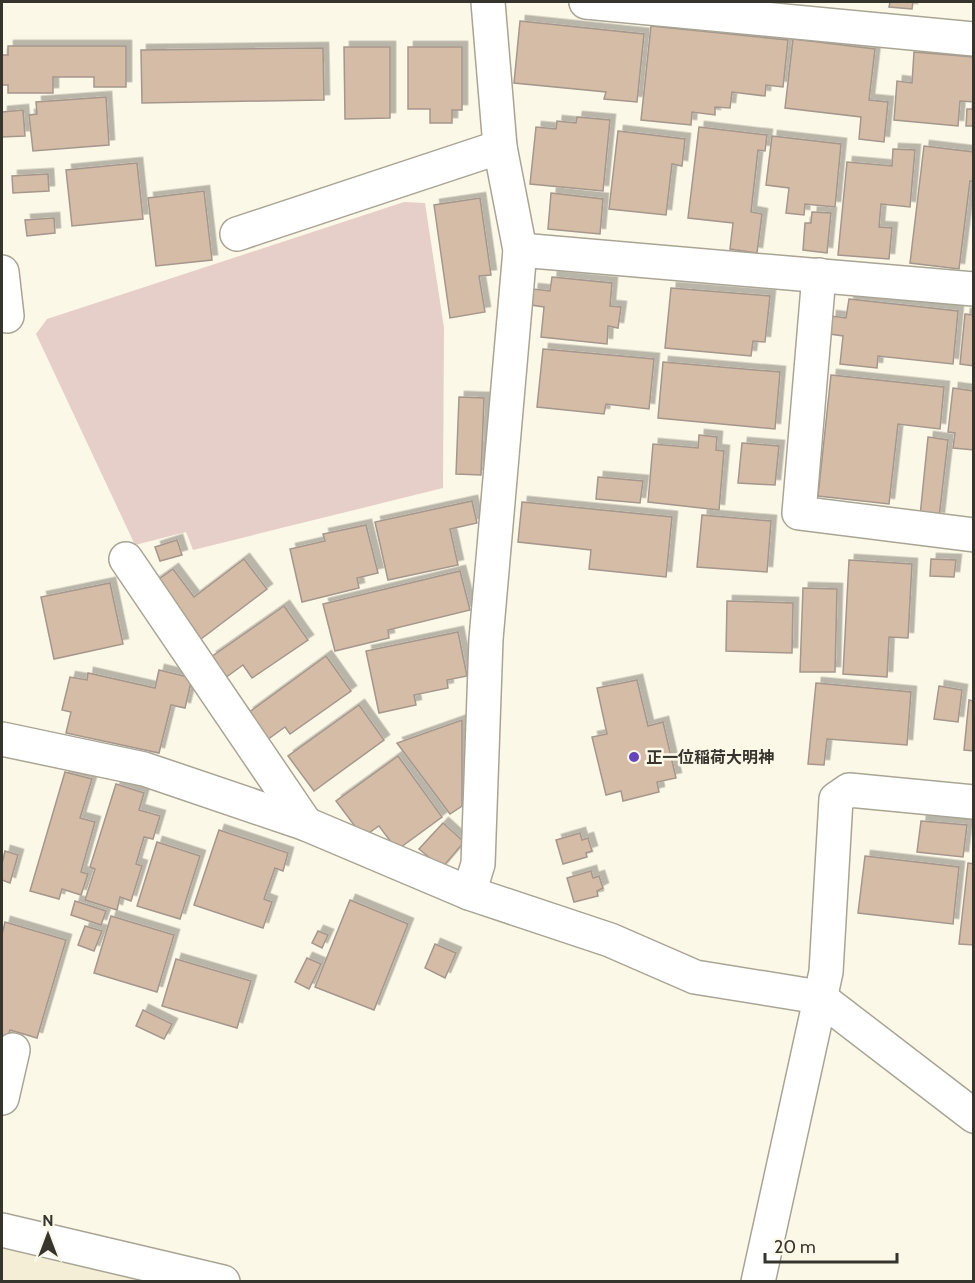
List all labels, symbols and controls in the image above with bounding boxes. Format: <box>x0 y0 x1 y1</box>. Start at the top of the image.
place label: 正一位稲荷大明神 <box>646 748 774 767</box>
marker: 正一位稲荷大明神 <box>627 750 641 764</box>
north arrow <box>18 1205 78 1265</box>
text: N <box>42 1211 54 1230</box>
scale bar <box>765 1226 897 1264</box>
text: 20 m <box>774 1236 816 1258</box>

